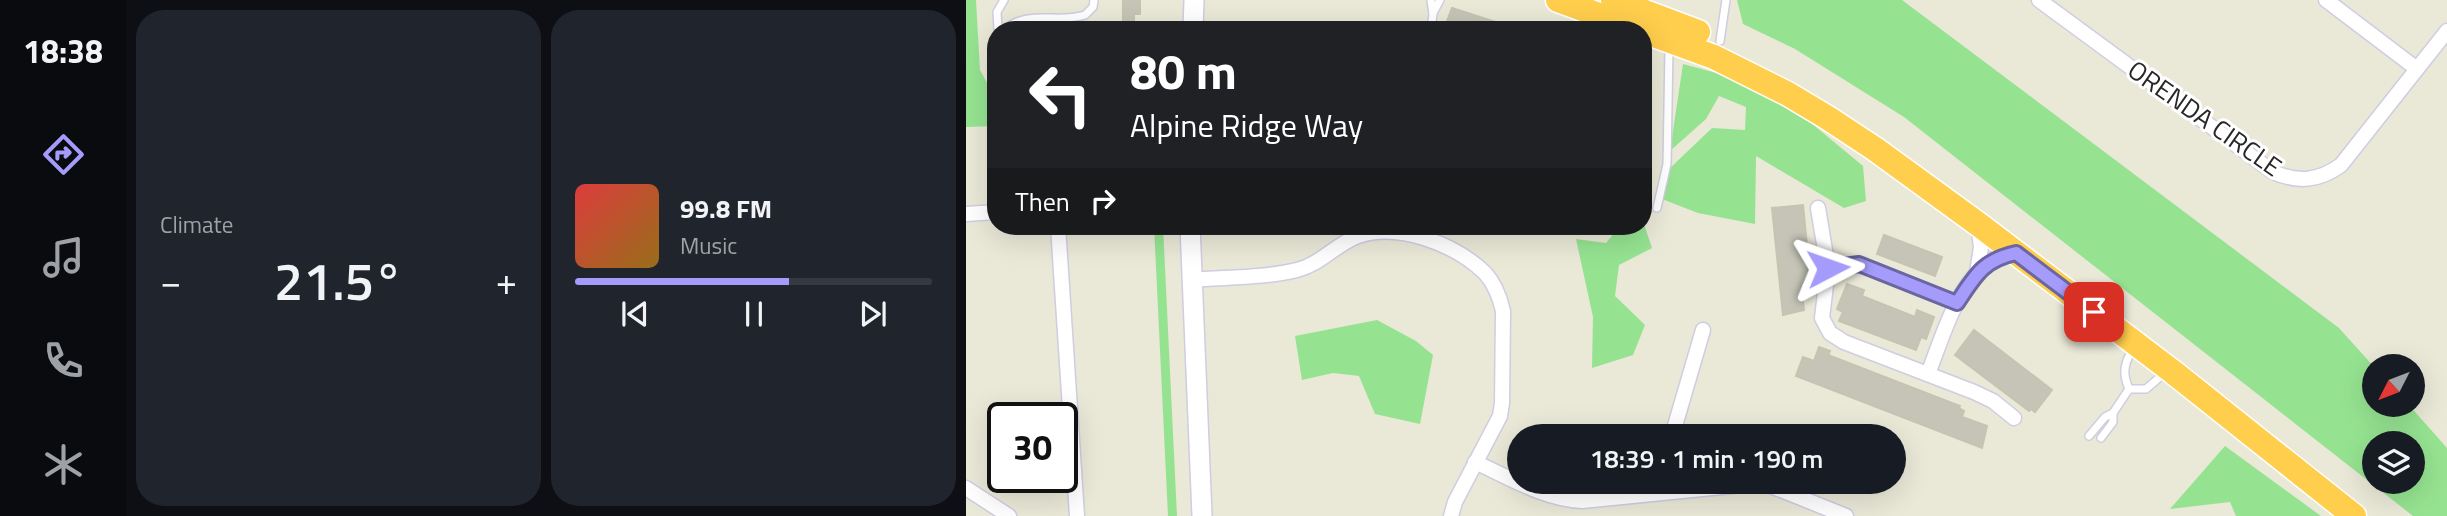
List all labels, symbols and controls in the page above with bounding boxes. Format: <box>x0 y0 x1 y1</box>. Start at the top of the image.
text: 18:38 <box>23 27 103 75</box>
text: 80 m <box>1130 33 1237 108</box>
icon: left <box>1015 49 1106 140</box>
street label: ORENDA CIRCLE <box>2120 50 2290 186</box>
text: Alpine Ridge Way <box>1130 101 1363 149</box>
icon: directions <box>39 130 88 179</box>
text: Then <box>1015 182 1070 221</box>
icon: right <box>1084 182 1122 220</box>
text: 99.8 FM <box>680 189 772 228</box>
text: Climate <box>160 207 233 242</box>
text: Music <box>680 228 737 263</box>
position arrow <box>1791 231 1865 305</box>
icon: music <box>39 233 88 282</box>
text: 21.5° <box>274 241 403 320</box>
text: − <box>160 252 181 310</box>
text: + <box>496 252 517 310</box>
pin <box>2064 282 2124 342</box>
icon: arrive <box>2075 293 2113 331</box>
icon: previous <box>616 295 654 333</box>
icon: pause <box>735 295 773 333</box>
icon: next <box>854 295 892 333</box>
icon: phone <box>39 336 88 385</box>
north arrow <box>2362 354 2426 416</box>
map controls <box>2362 354 2425 494</box>
speed limit sign: 30 <box>987 402 1078 493</box>
button: layers <box>2362 431 2425 494</box>
text: 18:39 · 1 min · 190 m <box>1590 439 1823 478</box>
icon: climate <box>39 440 88 489</box>

